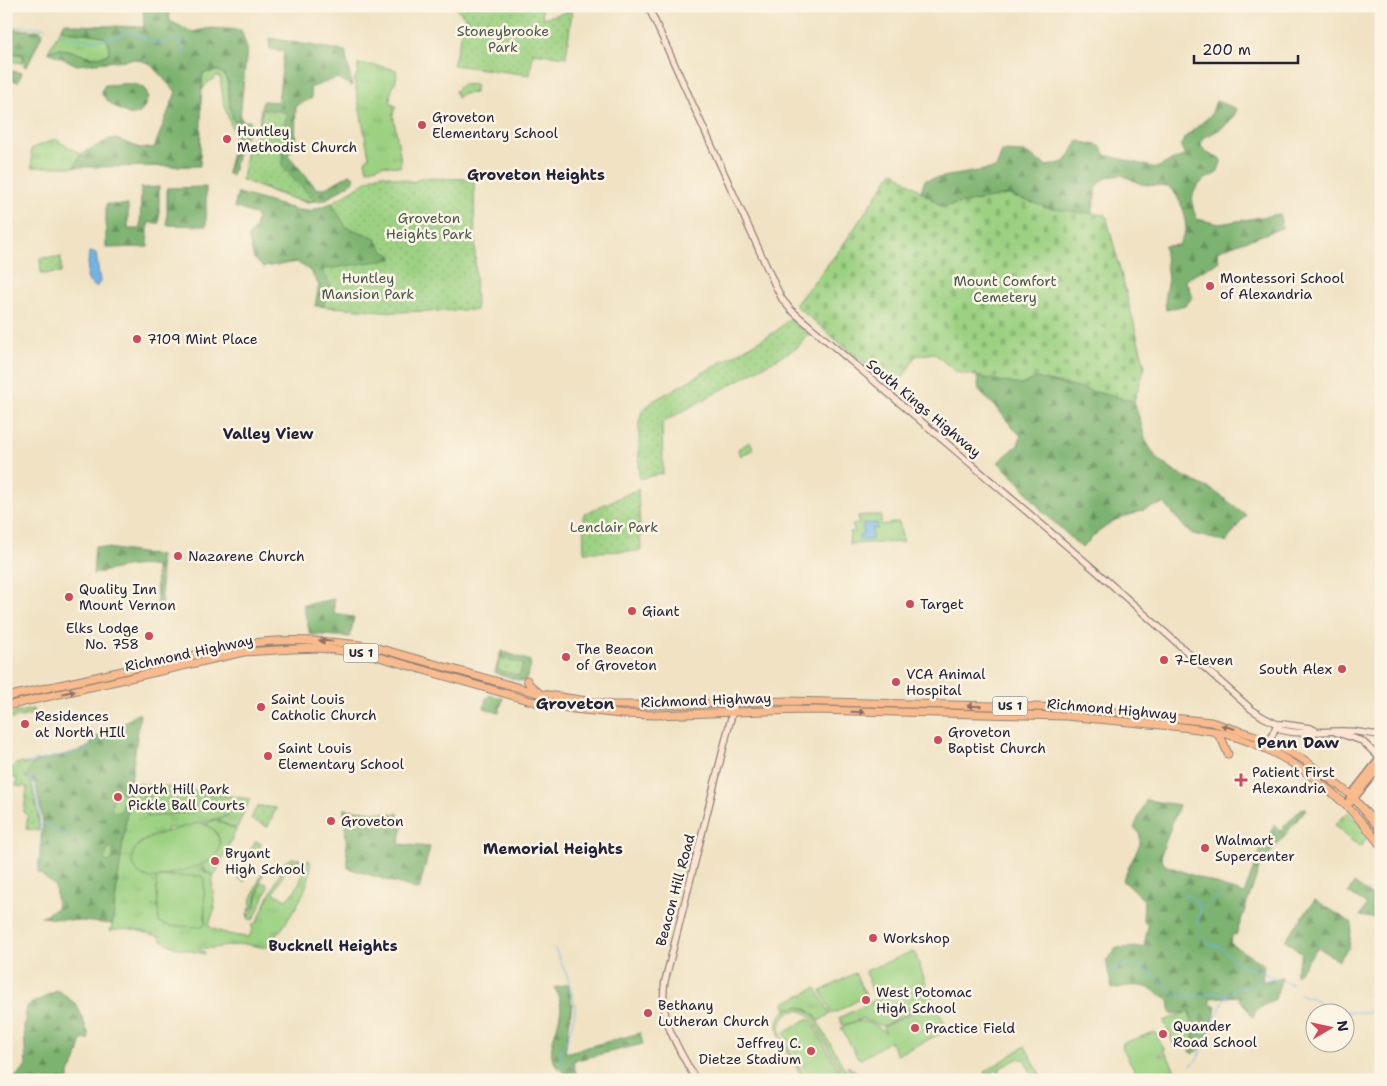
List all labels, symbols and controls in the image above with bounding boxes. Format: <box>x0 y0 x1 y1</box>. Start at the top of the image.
park label: Stoneybrooke Park <box>457 22 549 56</box>
scale bar <box>1194 32 1298 64</box>
text: 200 m <box>1202 40 1251 60</box>
place label: Groveton Elementary School <box>432 108 559 142</box>
marker: Groveton Elementary School <box>416 119 428 131</box>
place label: Huntley Methodist Church <box>237 122 357 156</box>
marker: Huntley Methodist Church <box>221 133 233 145</box>
district label: Groveton Heights <box>467 165 605 185</box>
park label: Groveton Heights Park <box>386 209 472 243</box>
park label: Huntley Mansion Park <box>322 269 414 303</box>
place label: Montessori School of Alexandria <box>1220 269 1345 303</box>
park label: Mount Comfort Cemetery <box>953 272 1057 306</box>
marker: Montessori School of Alexandria <box>1204 280 1216 292</box>
place label: 7109 Mint Place <box>147 330 258 348</box>
marker: 7109 Mint Place <box>131 333 143 345</box>
street label: South Kings Highway <box>863 355 985 461</box>
district label: Valley View <box>223 424 314 444</box>
park label: Lenclair Park <box>570 518 658 536</box>
place label: Nazarene Church <box>188 547 305 565</box>
marker: Nazarene Church <box>172 550 184 562</box>
place label: Quality Inn Mount Vernon <box>79 580 176 614</box>
marker: Quality Inn Mount Vernon <box>63 591 75 603</box>
place label: Target <box>920 595 964 613</box>
marker: Target <box>904 598 916 610</box>
place label: Giant <box>642 602 680 620</box>
marker: Giant <box>626 605 638 617</box>
place label: Elks Lodge No. 758 <box>66 619 139 653</box>
marker: Elks Lodge No. 758 <box>143 630 155 642</box>
street label: Richmond Highway <box>123 631 255 675</box>
one-way arrow <box>318 636 334 644</box>
place label: The Beacon of Groveton <box>576 640 657 674</box>
road number: US 1 <box>344 644 378 662</box>
marker: The Beacon of Groveton <box>560 651 572 663</box>
place label: 7-Eleven <box>1174 651 1233 669</box>
marker: 7-Eleven <box>1158 654 1170 666</box>
place label: South Alex <box>1259 660 1332 678</box>
marker: South Alex <box>1336 663 1348 675</box>
place label: VCA Animal Hospital <box>906 665 986 699</box>
marker: VCA Animal Hospital <box>890 676 902 688</box>
one-way arrow <box>61 688 76 696</box>
street label: Richmond Highway <box>640 689 772 711</box>
place label: Saint Louis Catholic Church <box>271 690 377 724</box>
district label: Groveton <box>536 693 615 714</box>
street label: Richmond Highway <box>1046 694 1178 724</box>
road number: US 1 <box>992 696 1028 716</box>
marker: Saint Louis Catholic Church <box>255 701 267 713</box>
one-way arrow <box>966 702 982 710</box>
place label: Residences at North HIll <box>35 707 126 741</box>
one-way arrow <box>850 708 866 716</box>
marker: Residences at North HIll <box>19 718 31 730</box>
one-way arrow <box>1220 722 1235 730</box>
place label: Groveton Baptist Church <box>948 723 1046 757</box>
district label: Penn Daw <box>1257 732 1339 753</box>
marker: Groveton Baptist Church <box>932 734 944 746</box>
place label: Saint Louis Elementary School <box>278 739 405 773</box>
marker: Saint Louis Elementary School <box>262 750 274 762</box>
place label: Patient First Alexandria <box>1252 763 1335 797</box>
marker: Patient First Alexandria <box>1234 773 1248 787</box>
place label: North Hill Park Pickle Ball Courts <box>128 780 245 814</box>
marker: North Hill Park Pickle Ball Courts <box>112 791 124 803</box>
place label: Groveton <box>341 812 404 830</box>
marker: Groveton <box>325 815 337 827</box>
place label: Walmart Supercenter <box>1215 831 1295 865</box>
street label: Beacon Hill Road <box>651 832 699 948</box>
district label: Memorial Heights <box>483 839 623 859</box>
marker: Walmart Supercenter <box>1199 842 1211 854</box>
place label: Bryant High School <box>225 844 306 878</box>
marker: Bryant High School <box>209 855 221 867</box>
place label: Workshop <box>883 929 950 947</box>
marker: Workshop <box>867 932 879 944</box>
district label: Bucknell Heights <box>268 936 398 956</box>
place label: West Potomac High School <box>876 983 972 1017</box>
marker: West Potomac High School <box>860 994 872 1006</box>
place label: Bethany Lutheran Church <box>658 996 769 1030</box>
north arrow <box>1304 1004 1354 1054</box>
marker: Bethany Lutheran Church <box>642 1007 654 1019</box>
place label: Quander Road School <box>1173 1017 1258 1051</box>
place label: Practice Field <box>925 1019 1015 1037</box>
text: N <box>1333 1019 1353 1033</box>
marker: Practice Field <box>909 1022 921 1034</box>
marker: Quander Road School <box>1157 1028 1169 1040</box>
place label: Jeffrey C. Dietze Stadium <box>699 1034 801 1068</box>
marker: Jeffrey C. Dietze Stadium <box>805 1045 817 1057</box>

